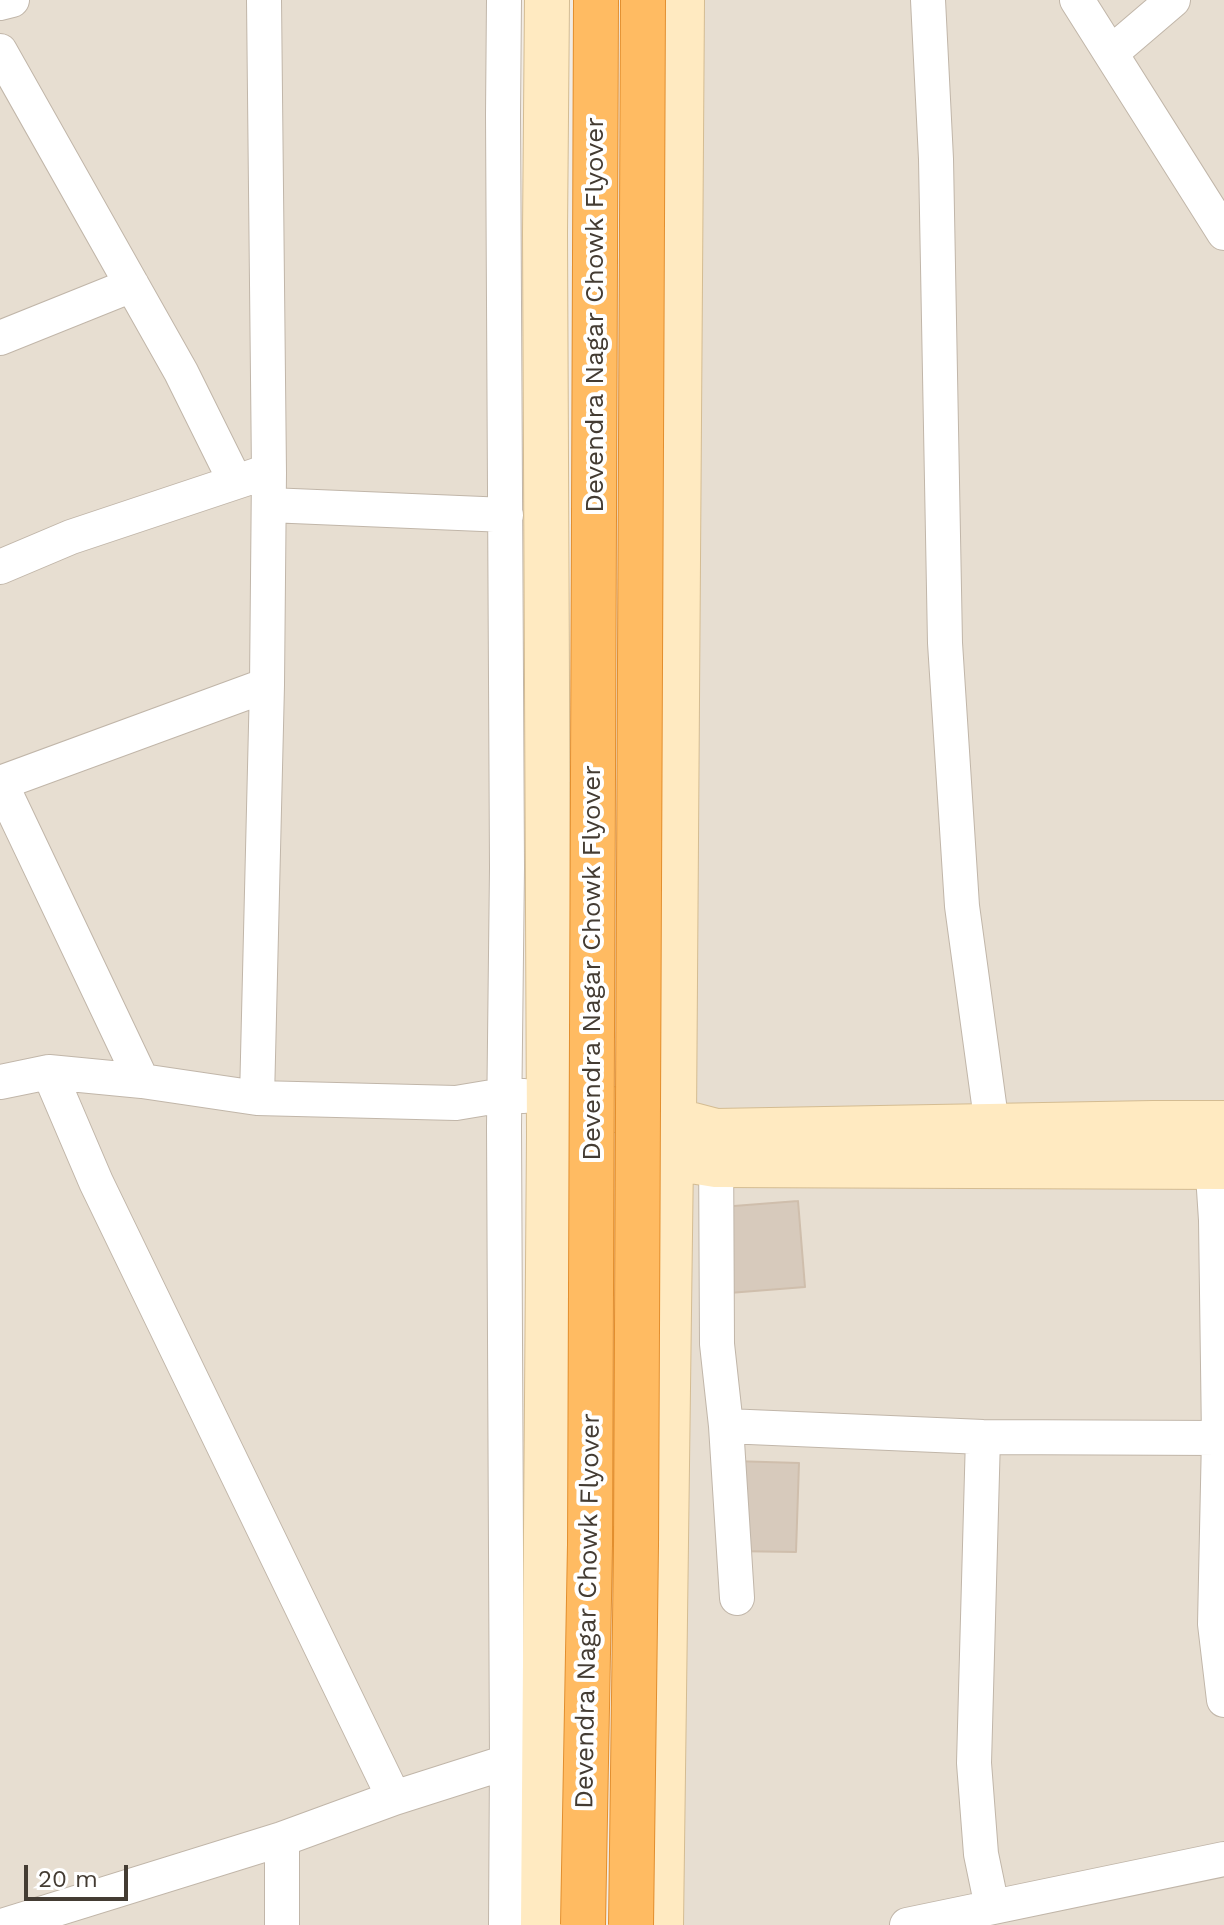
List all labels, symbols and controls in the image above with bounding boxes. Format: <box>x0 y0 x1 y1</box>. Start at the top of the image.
street label: Devendra Nagar Chowk Flyover <box>579 117 611 513</box>
street label: Devendra Nagar Chowk Flyover <box>576 765 608 1161</box>
street label: Devendra Nagar Chowk Flyover <box>569 1413 607 1809</box>
scale bar <box>28 1849 132 1899</box>
text: 20 m <box>38 1865 98 1893</box>

